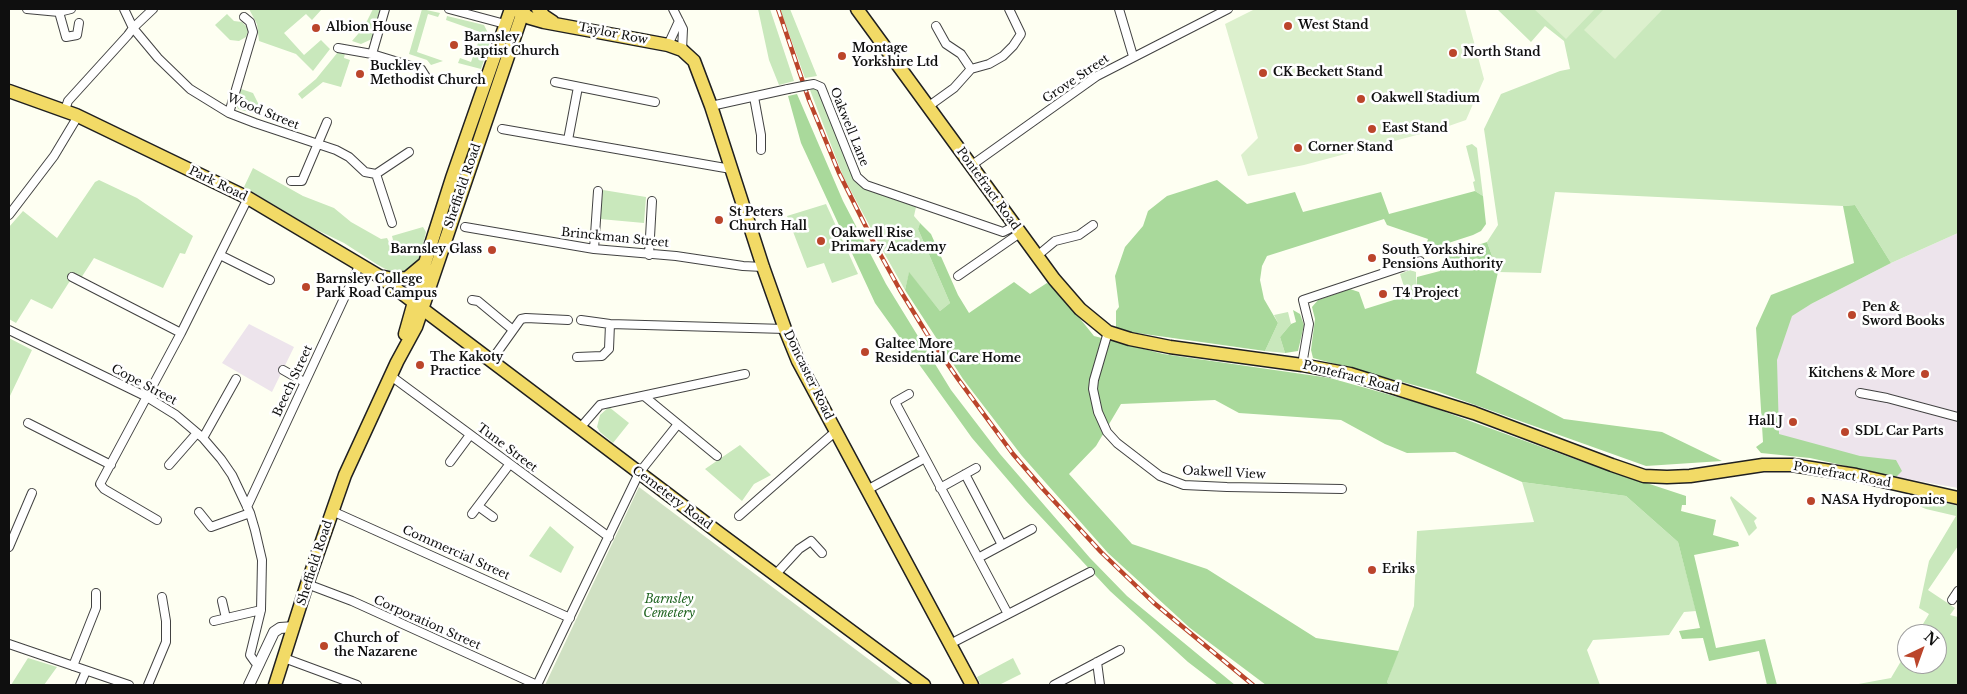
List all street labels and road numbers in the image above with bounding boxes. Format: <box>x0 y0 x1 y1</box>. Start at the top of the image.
street label: Taylor Row <box>577 20 649 48</box>
street label: Grove Street <box>1040 51 1112 107</box>
street label: Oakwell Lane <box>827 85 871 169</box>
street label: Wood Street <box>225 91 301 133</box>
street label: Sheffield Road <box>442 142 484 230</box>
street label: Pontefract Road <box>953 145 1023 233</box>
street label: Park Road <box>186 164 250 204</box>
street label: Brinckman Street <box>560 225 670 251</box>
street label: Doncaster Road <box>780 328 836 422</box>
street label: Beech Street <box>270 343 316 419</box>
street label: Pontefract Road <box>1301 358 1401 396</box>
street label: Cope Street <box>109 362 179 408</box>
street label: Tune Street <box>474 421 540 475</box>
street label: Pontefract Road <box>1792 459 1892 491</box>
street label: Cemetery Road <box>629 463 715 533</box>
street label: Oakwell View <box>1182 464 1266 482</box>
street label: Sheffield Road <box>294 519 336 607</box>
street label: Commercial Street <box>400 523 512 583</box>
street label: Corporation Street <box>371 593 483 653</box>

